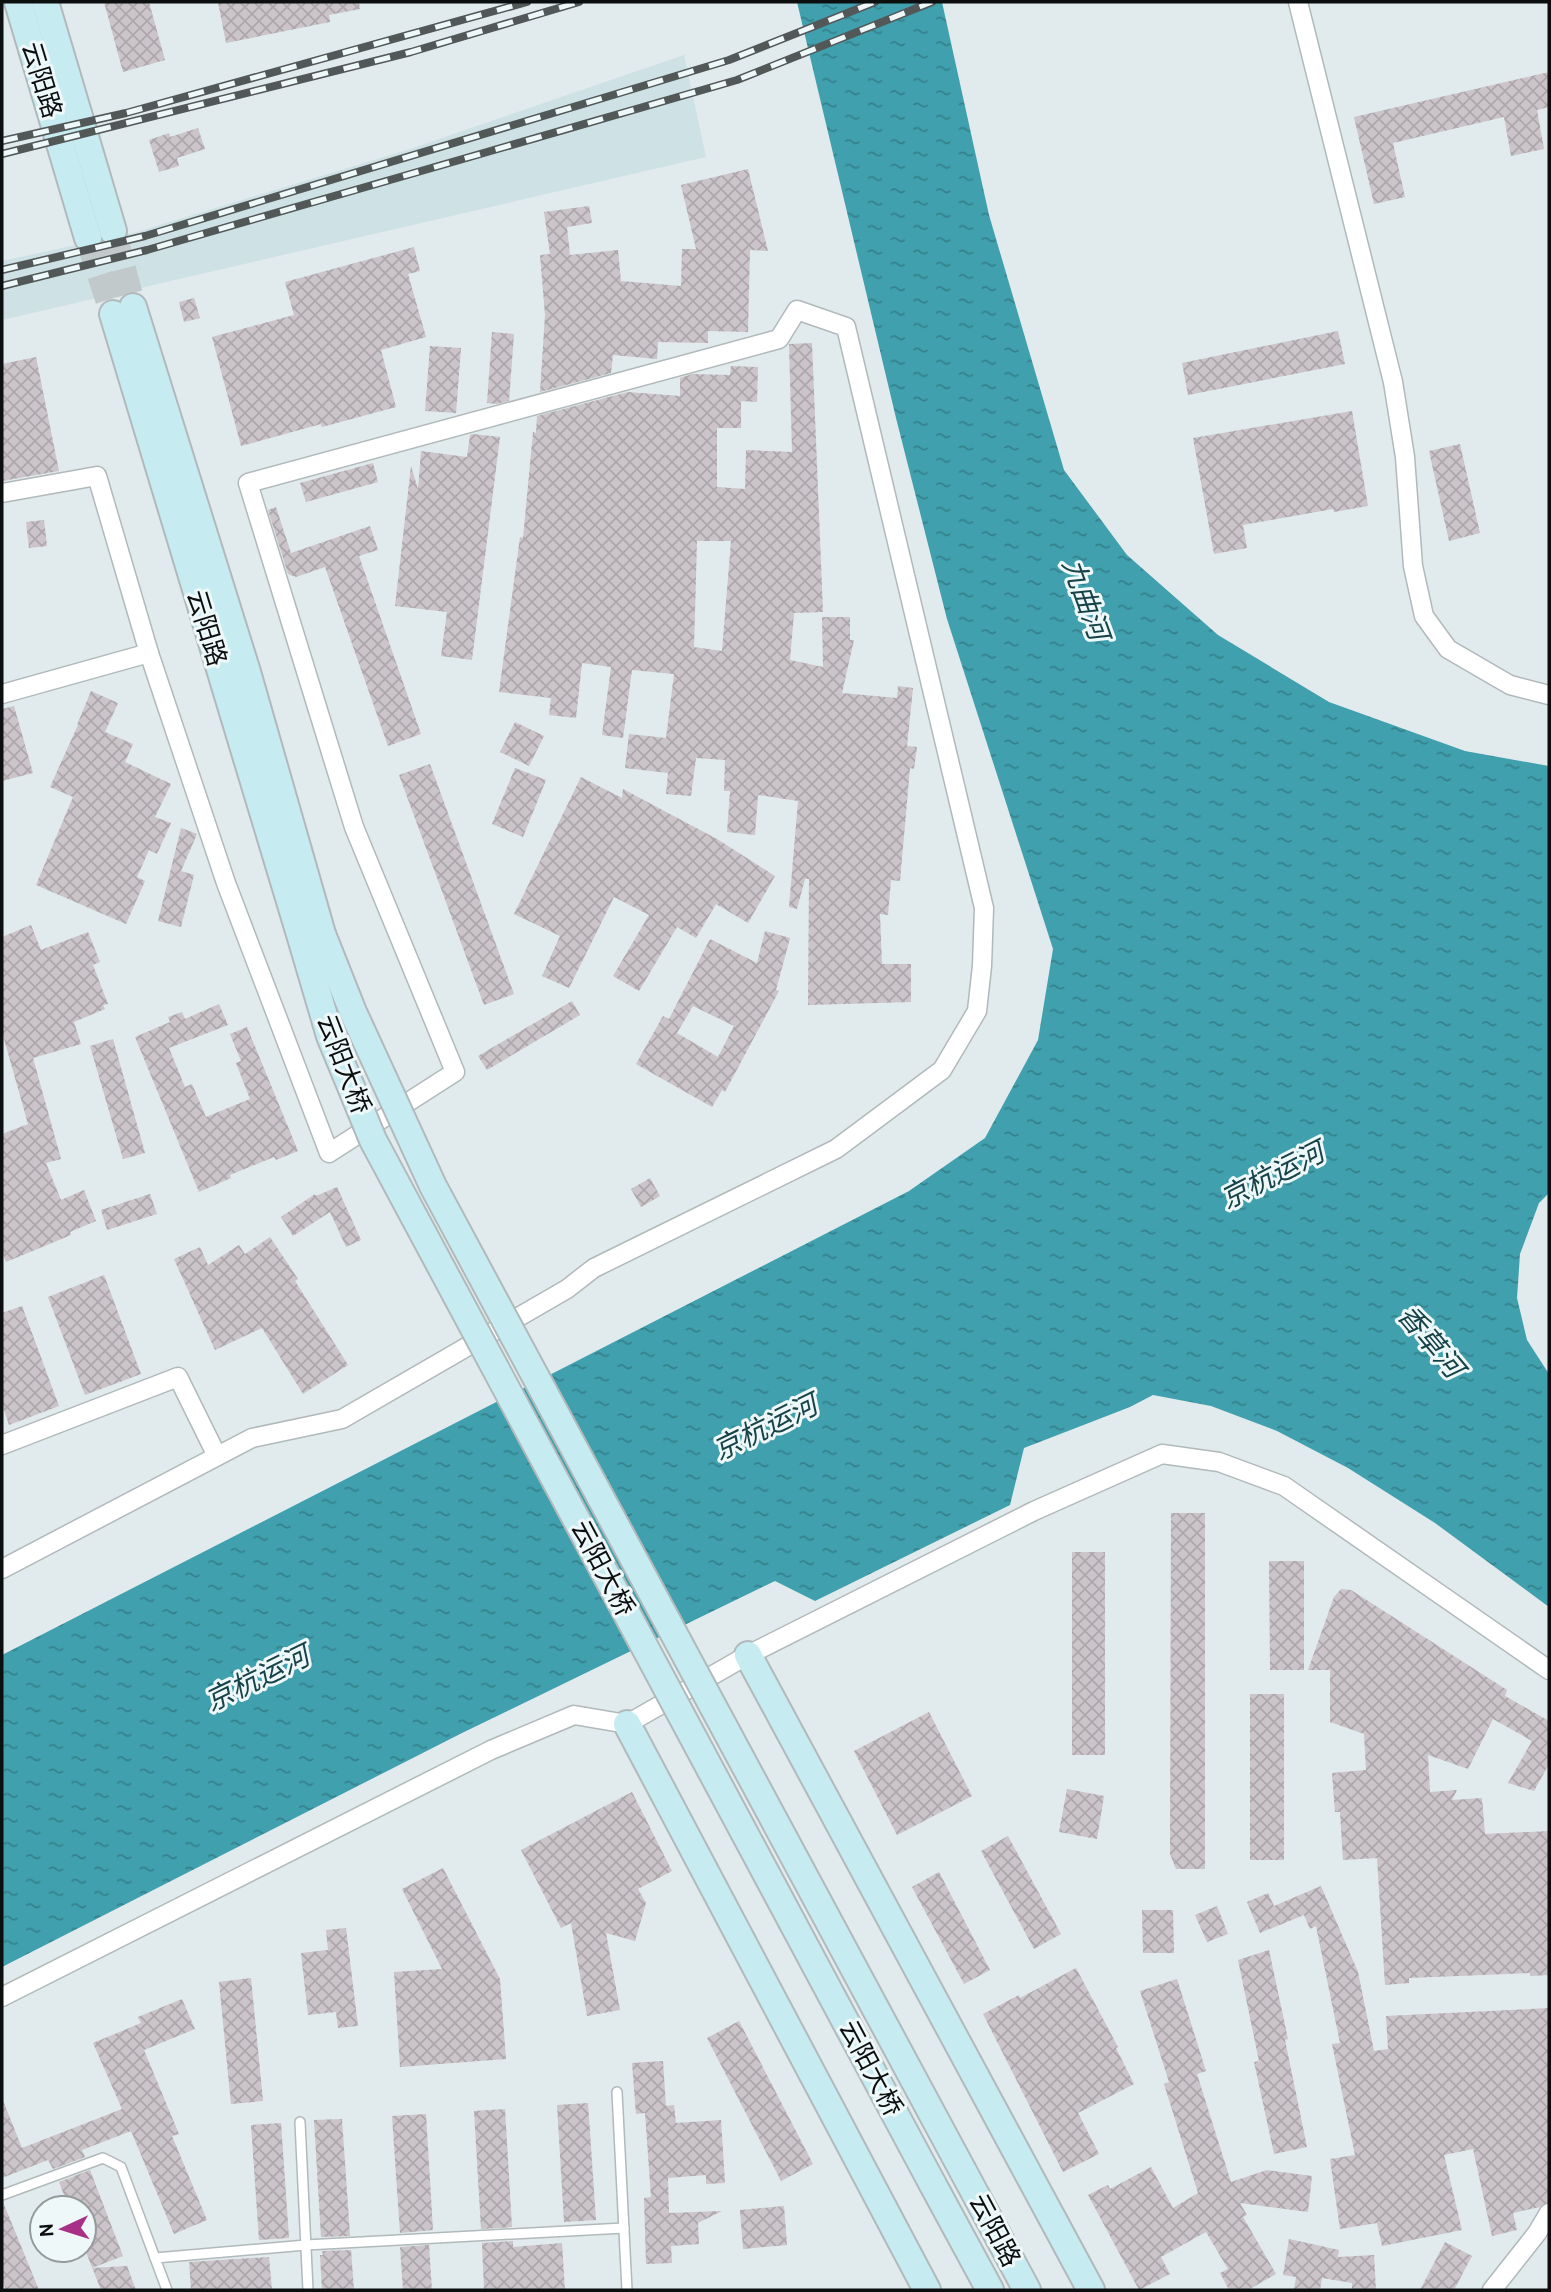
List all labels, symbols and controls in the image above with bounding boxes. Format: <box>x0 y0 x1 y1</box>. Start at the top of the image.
street label: 云阳路 <box>15 38 69 122</box>
water label: 九曲河 <box>1056 554 1118 649</box>
street label: 云阳路 <box>180 586 234 670</box>
street label: 云阳大桥 <box>310 1010 378 1118</box>
water label: 京杭运河 <box>1214 1132 1334 1216</box>
water label: 香草河 <box>1391 1298 1474 1388</box>
water label: 京杭运河 <box>707 1385 827 1467</box>
street label: 云阳大桥 <box>564 1515 642 1621</box>
water label: 京杭运河 <box>199 1636 319 1718</box>
street label: 云阳大桥 <box>832 2015 910 2121</box>
street label: 云阳路 <box>963 2188 1027 2272</box>
north arrow <box>28 2194 98 2264</box>
text: N <box>35 2223 58 2238</box>

